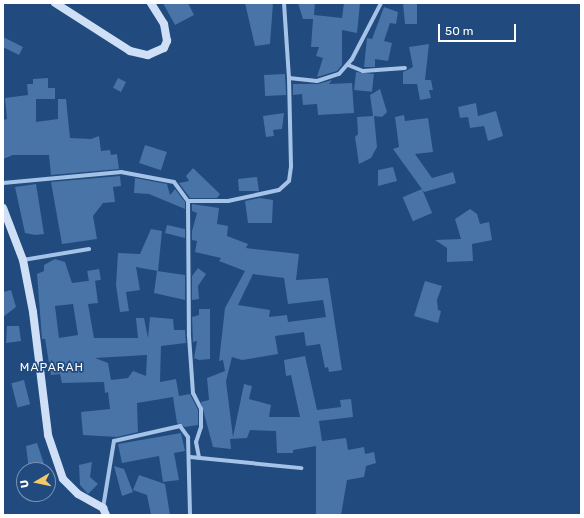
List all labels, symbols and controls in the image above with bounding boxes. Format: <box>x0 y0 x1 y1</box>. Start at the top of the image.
scale bar <box>440 16 518 42</box>
text: 50 m <box>445 24 473 38</box>
district label: MAPARAH <box>20 361 84 375</box>
north arrow <box>16 462 56 502</box>
text: U <box>18 479 32 489</box>

